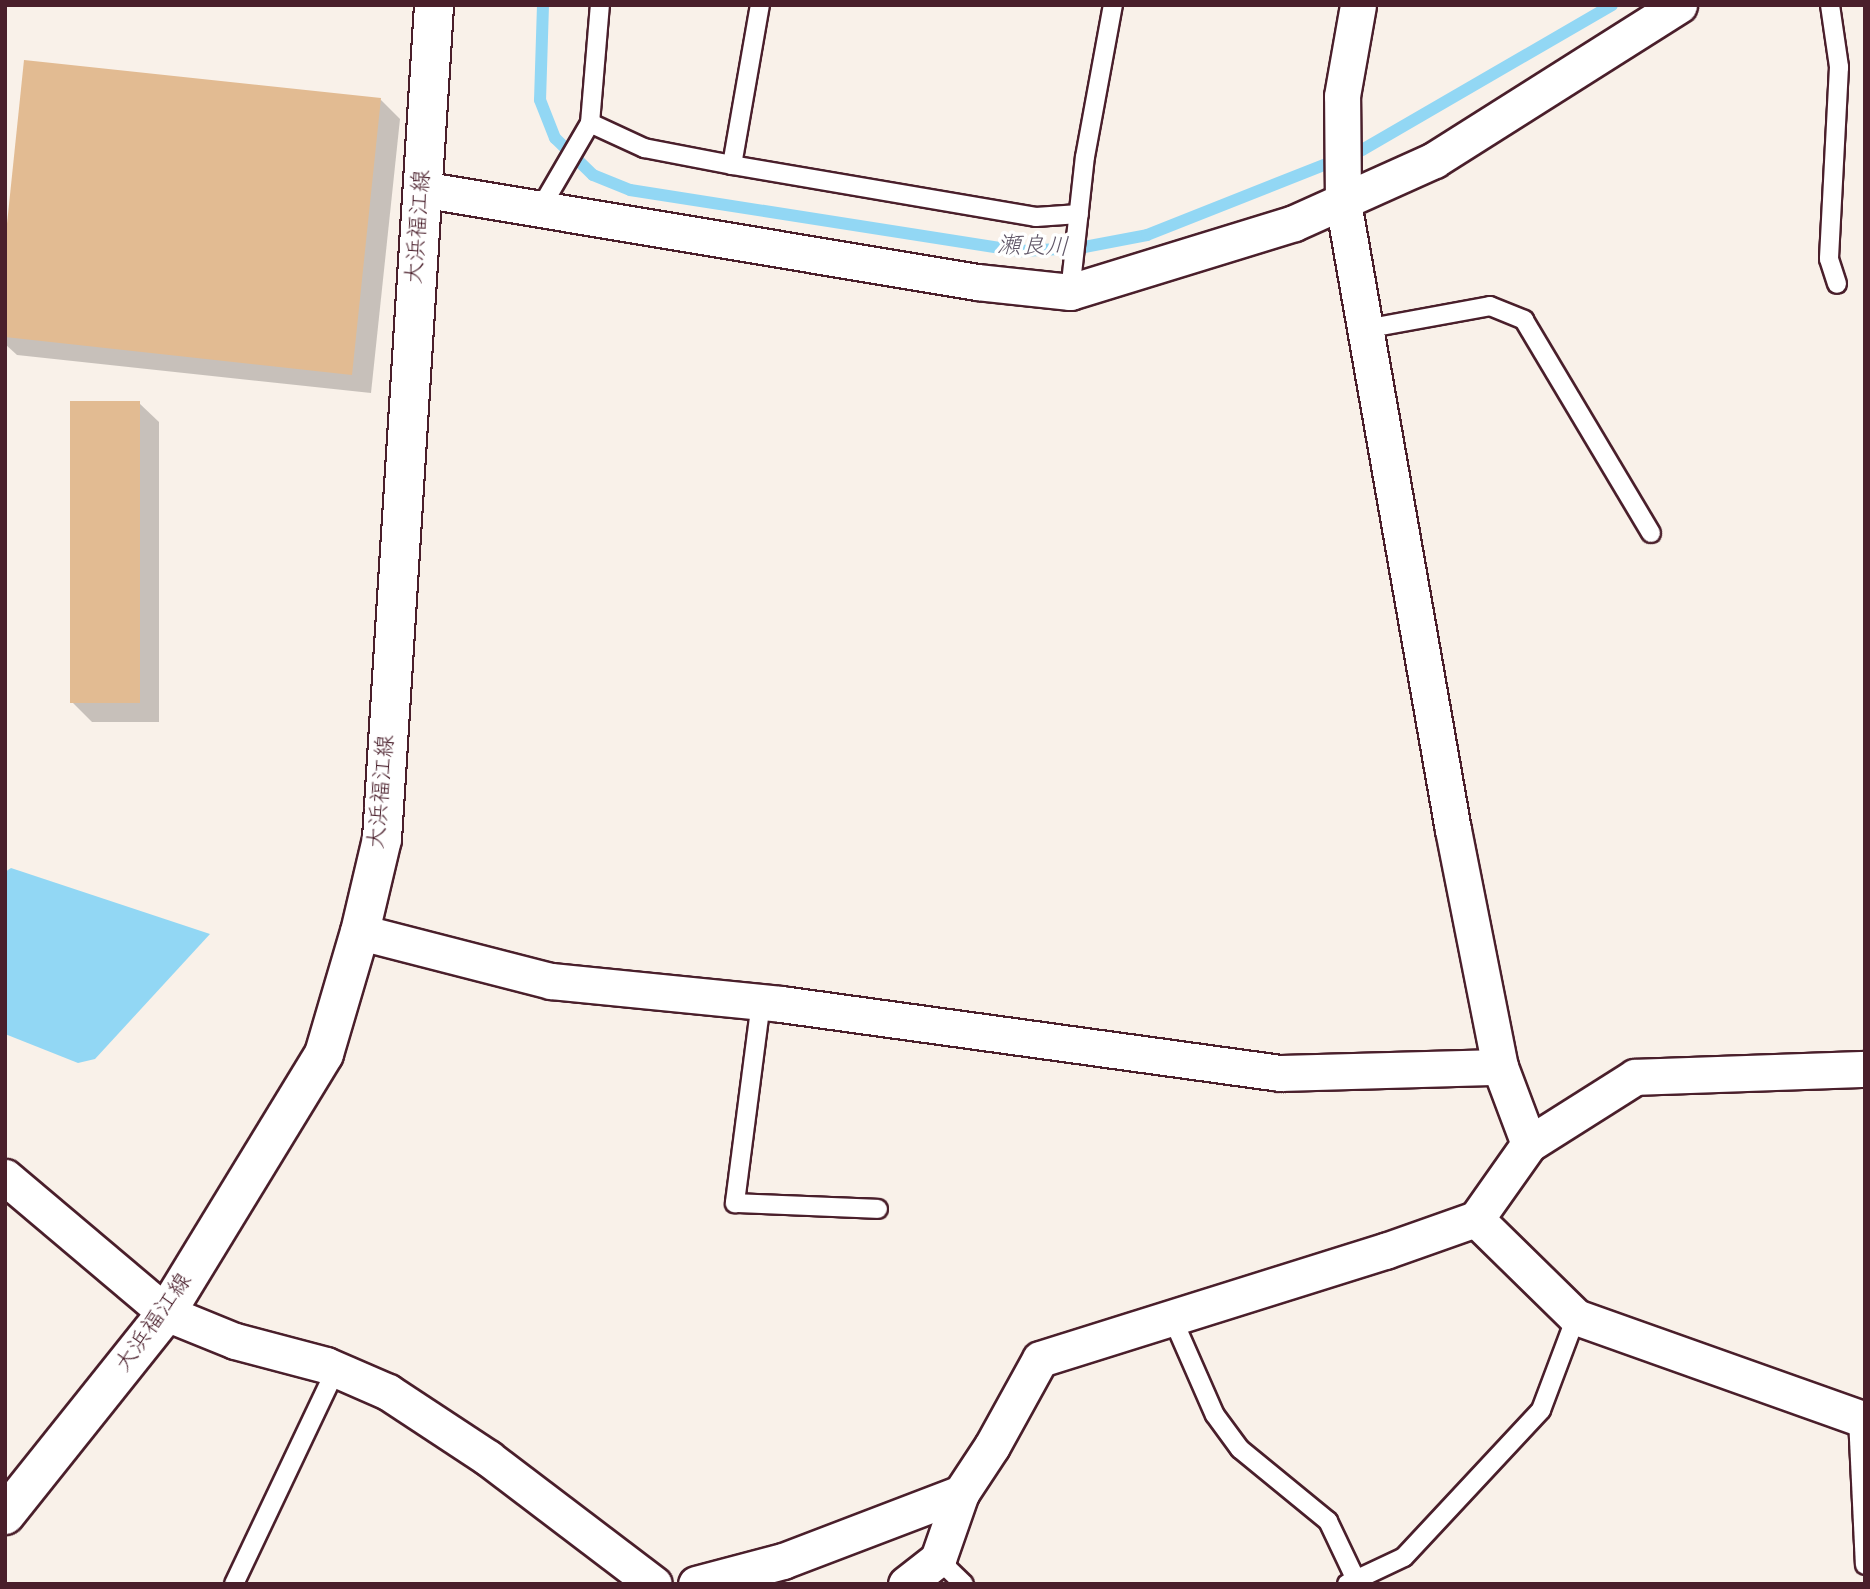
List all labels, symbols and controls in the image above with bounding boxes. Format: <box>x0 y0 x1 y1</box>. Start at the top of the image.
street label: 大浜福江線 <box>401 169 437 285</box>
water label: 瀬良川 <box>997 231 1069 263</box>
street label: 大浜福江線 <box>363 734 401 850</box>
street label: 大浜福江線 <box>110 1268 198 1378</box>

